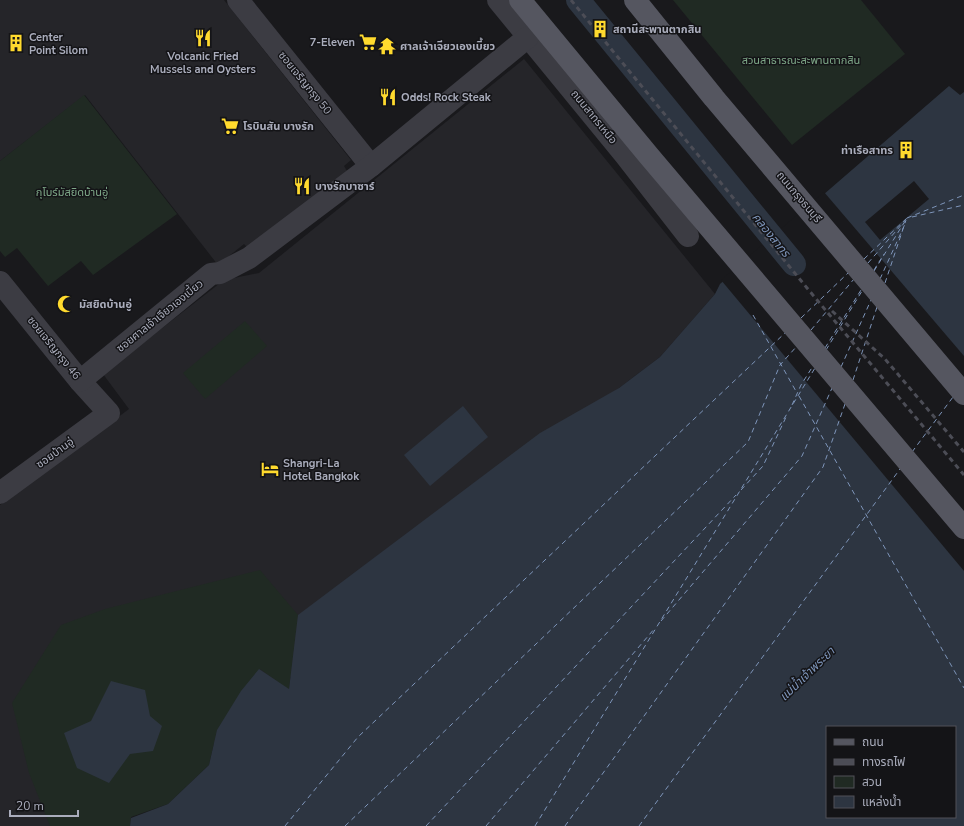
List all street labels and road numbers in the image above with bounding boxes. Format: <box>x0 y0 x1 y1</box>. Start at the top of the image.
street label: ซอยเจริญกรุง 50 <box>275 48 335 118</box>
street label: ถนนสาทรเหนือ <box>567 87 621 147</box>
street label: ถนนกรุงธนบุรี <box>773 168 825 226</box>
street label: ซอยศาลเจ้าเจียวเองเบี้ยว <box>113 276 207 356</box>
street label: ซอยเจริญกรุง 46 <box>24 313 84 383</box>
street label: ซอยบ้านอู่ <box>33 434 77 472</box>

